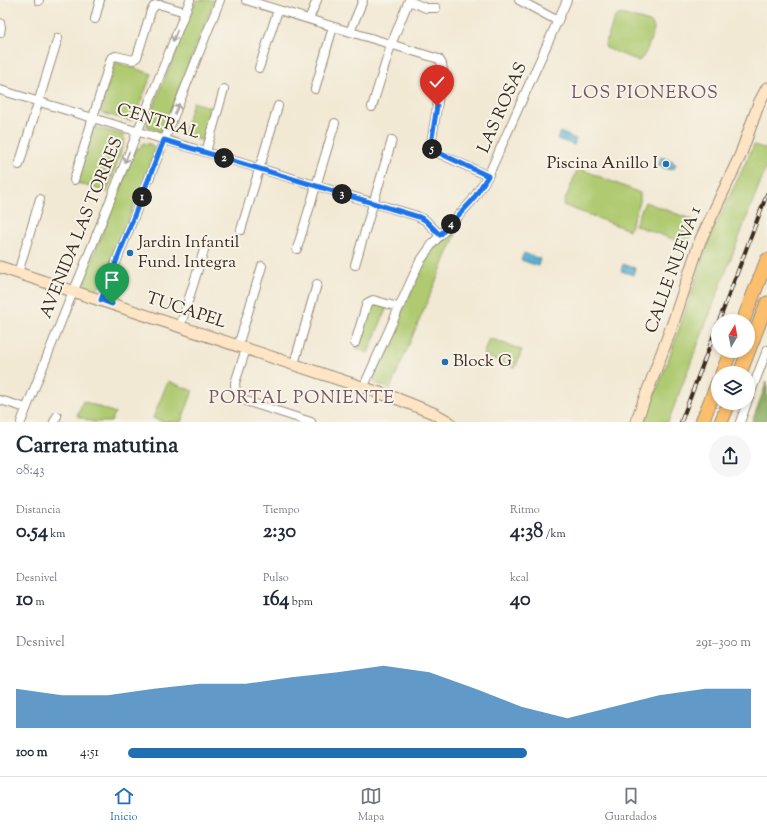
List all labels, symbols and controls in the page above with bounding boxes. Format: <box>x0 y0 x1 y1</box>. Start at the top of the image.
one-way arrow <box>171 30 178 42</box>
street label: LAS ROSAS <box>472 59 534 157</box>
pin <box>420 65 454 106</box>
icon: check <box>426 71 448 93</box>
district label: LOS PIONEROS <box>571 81 719 107</box>
street label: CENTRAL <box>113 98 203 146</box>
one-way arrow <box>173 104 181 116</box>
street label: AVENIDA LAS TORRES <box>35 134 129 322</box>
pin: 5 <box>422 139 442 159</box>
text: 5 <box>430 141 434 157</box>
pin: 2 <box>214 148 234 168</box>
text: 2 <box>221 150 227 166</box>
one-way arrow <box>123 151 130 163</box>
place label: Piscina Anillo I <box>547 152 658 176</box>
marker: Piscina Anillo I <box>661 159 671 169</box>
pin: 3 <box>332 184 352 204</box>
text: 3 <box>340 186 344 202</box>
pin: 1 <box>132 187 152 207</box>
text: 1 <box>140 189 144 205</box>
street label: CALLE NUEVA 1 <box>640 203 708 337</box>
pin: 4 <box>441 214 461 234</box>
text: 4 <box>448 216 454 232</box>
place label: Jardin Infantil Fund. Integra <box>137 231 240 275</box>
marker: Jardin Infantil Fund. Integra <box>125 248 135 258</box>
pin <box>95 263 129 304</box>
icon: arrive <box>101 269 123 291</box>
street label: TUCAPEL <box>143 287 229 335</box>
north arrow <box>711 314 755 358</box>
map controls <box>711 314 755 410</box>
place label: Block G <box>453 350 512 374</box>
marker: Block G <box>440 357 450 367</box>
button: layers <box>711 366 755 410</box>
district label: PORTAL PONIENTE <box>209 386 395 412</box>
text: Carrera matutina <box>16 431 178 463</box>
button: share <box>709 435 751 477</box>
text: 08:43 <box>16 462 45 480</box>
text: Distancia <box>16 502 61 518</box>
text: Tiempo <box>263 502 300 518</box>
text: Ritmo <box>510 502 540 518</box>
text: 0.54 <box>16 518 48 547</box>
text: 2:30 <box>263 518 296 547</box>
text: 4:38 <box>510 518 543 547</box>
text: km <box>48 526 65 542</box>
text: /km <box>543 526 566 542</box>
text: Desnivel <box>16 570 57 586</box>
text: Pulso <box>263 570 289 586</box>
text: kcal <box>510 570 529 586</box>
text: 10 <box>16 586 33 615</box>
text: 164 <box>263 586 289 615</box>
text: 40 <box>510 586 530 615</box>
text: m <box>33 594 45 610</box>
text: bpm <box>289 594 313 610</box>
text: Desnivel <box>16 634 65 652</box>
text: 291–300 m <box>695 634 751 652</box>
text: 100 m <box>16 744 48 762</box>
text: 4:51 <box>80 744 99 762</box>
tab: Inicio <box>110 785 138 825</box>
tab: Mapa <box>358 785 384 825</box>
tab: Guardados <box>605 785 657 825</box>

